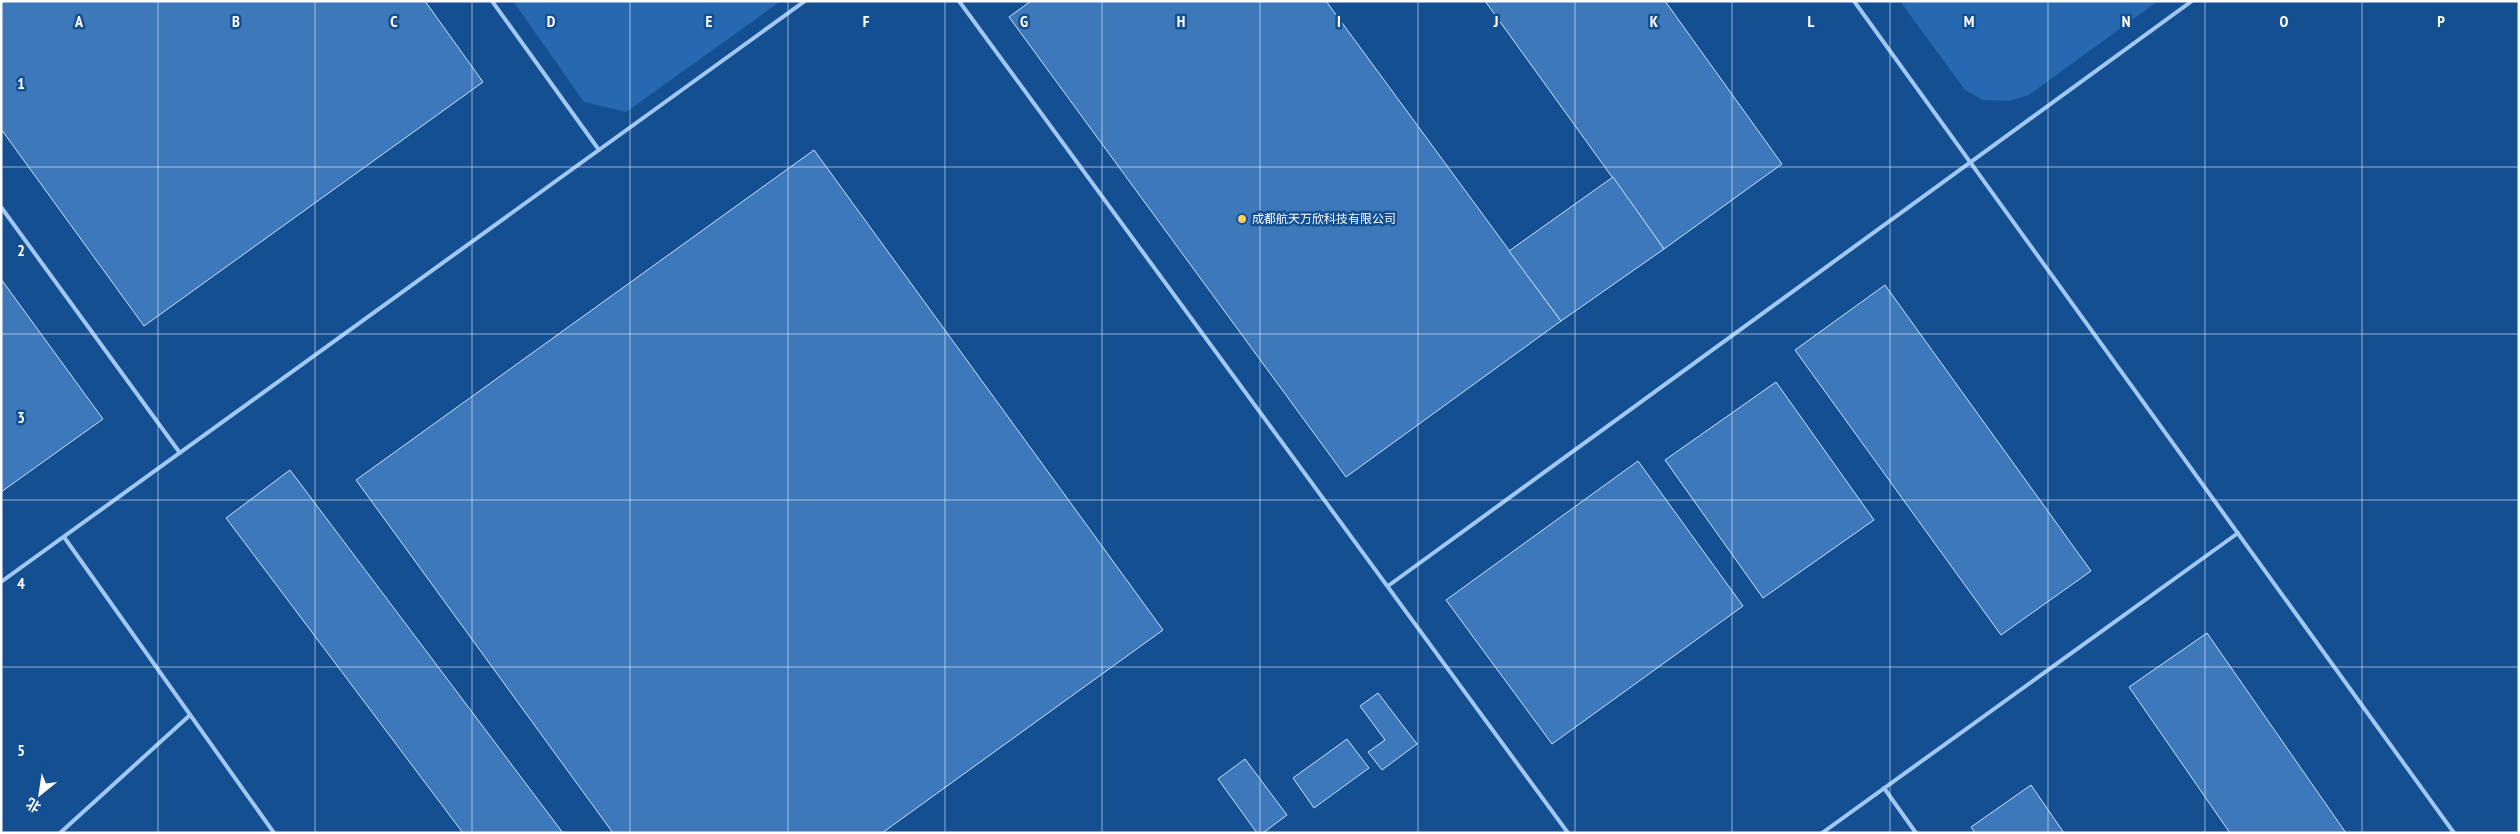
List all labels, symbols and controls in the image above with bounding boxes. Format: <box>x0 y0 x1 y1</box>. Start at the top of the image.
text: A <box>74 11 84 31</box>
text: B <box>232 11 240 31</box>
text: C <box>390 11 398 31</box>
text: D <box>547 11 556 31</box>
text: E <box>706 11 713 31</box>
text: F <box>863 11 870 31</box>
text: G <box>1020 11 1028 31</box>
text: H <box>1177 11 1185 31</box>
text: I <box>1337 11 1341 31</box>
text: J <box>1493 11 1498 31</box>
text: K <box>1650 11 1659 31</box>
text: L <box>1808 11 1815 31</box>
text: M <box>1964 11 1974 31</box>
text: N <box>2122 11 2130 31</box>
text: O <box>2280 11 2289 31</box>
text: P <box>2437 11 2445 31</box>
text: 1 <box>17 73 25 93</box>
place label: 成都航天万欣科技有限公司 <box>1252 211 1396 226</box>
marker: 成都航天万欣科技有限公司 <box>1236 213 1248 225</box>
text: 2 <box>17 240 25 260</box>
text: 3 <box>17 407 25 427</box>
text: 4 <box>17 573 25 593</box>
text: 5 <box>17 740 25 760</box>
north arrow <box>15 769 65 819</box>
text: 北 <box>23 794 44 817</box>

